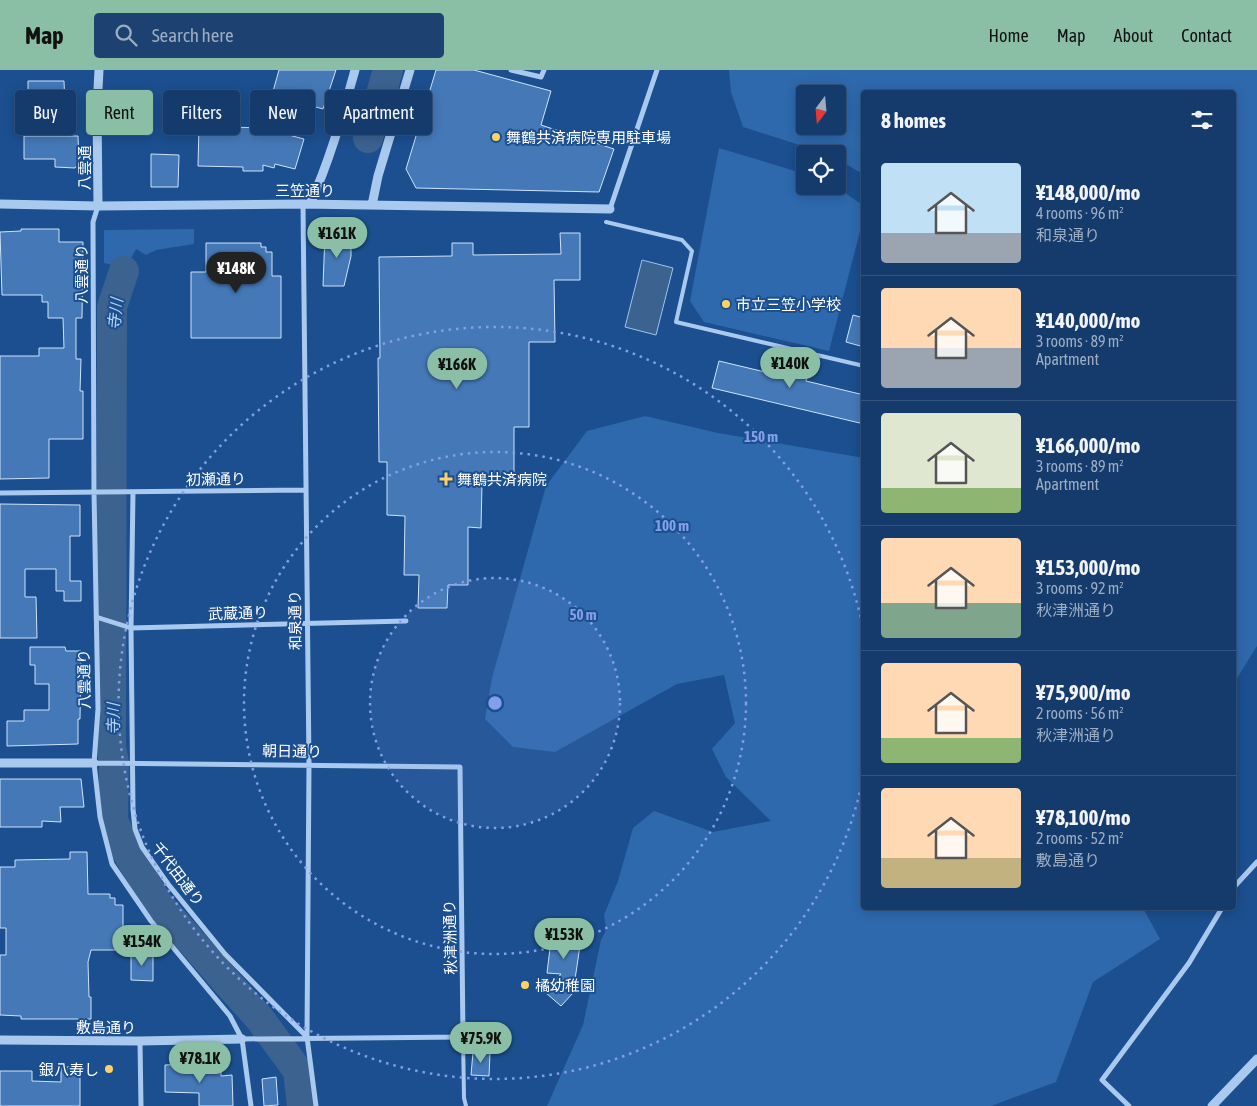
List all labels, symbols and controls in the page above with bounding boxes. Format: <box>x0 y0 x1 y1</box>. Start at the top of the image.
search box <box>94 13 444 58</box>
icon: search <box>112 21 140 49</box>
text: Map <box>25 22 64 49</box>
text: Search here <box>152 24 234 46</box>
text: Home <box>989 25 1029 46</box>
text: Map <box>1057 25 1086 46</box>
text: About <box>1114 25 1153 46</box>
text: Contact <box>1181 25 1232 46</box>
north arrow <box>796 85 846 135</box>
map controls <box>796 85 846 195</box>
chip: Buy <box>15 90 76 135</box>
chip: Rent <box>86 90 153 135</box>
chip: Filters <box>163 90 240 135</box>
chip: New <box>250 90 315 135</box>
chip: Apartment <box>325 90 432 135</box>
icon: filters <box>1188 106 1216 134</box>
text: 8 homes <box>881 108 946 132</box>
place label: 舞鶴共済病院専用駐車場 <box>506 129 671 146</box>
marker: 舞鶴共済病院専用駐車場 <box>490 131 502 143</box>
street label: 八雲通 <box>76 145 93 191</box>
button: locate <box>796 145 846 195</box>
text: ¥148,000/mo <box>1036 180 1140 204</box>
street label: 三笠通り <box>275 182 335 199</box>
icon: home <box>921 183 981 243</box>
text: 4 rooms · 96 m² <box>1036 204 1124 222</box>
pin: ¥161K <box>302 216 372 259</box>
text: ¥161K <box>318 224 356 242</box>
text: 和泉通り <box>1036 226 1100 244</box>
street label: 八雲通り <box>73 244 90 304</box>
pin: ¥148K <box>201 252 271 294</box>
text: ¥148K <box>217 259 255 277</box>
water label: 寺川 <box>104 295 126 331</box>
place label: 市立三笠小学校 <box>736 296 841 313</box>
marker: 市立三笠小学校 <box>720 298 732 310</box>
icon: home <box>921 308 981 368</box>
text: ¥140,000/mo <box>1036 308 1140 332</box>
text: 3 rooms · 89 m² <box>1036 332 1124 350</box>
pin: ¥140K <box>755 346 825 389</box>
pin: ¥166K <box>422 348 492 390</box>
text: Apartment <box>1036 350 1099 368</box>
text: ¥140K <box>771 354 809 372</box>
text: ¥166K <box>438 355 476 373</box>
text: 150 m <box>744 428 778 445</box>
icon: home <box>921 433 981 493</box>
text: ¥166,000/mo <box>1036 433 1140 457</box>
text: 3 rooms · 89 m² <box>1036 457 1124 475</box>
street label: 初瀬通り <box>186 470 246 488</box>
place label: 舞鶴共済病院 <box>457 471 547 488</box>
marker: 舞鶴共済病院 <box>439 472 453 486</box>
text: Apartment <box>1036 475 1099 493</box>
text: 100 m <box>655 517 689 534</box>
text: ¥153,000/mo <box>1036 555 1140 579</box>
icon: home <box>921 558 981 618</box>
text: 3 rooms · 92 m² <box>1036 579 1124 597</box>
street label: 和泉通り <box>286 590 304 650</box>
text: 秋津洲通り <box>1036 601 1116 619</box>
street label: 武蔵通り <box>208 603 268 623</box>
text: 50 m <box>570 606 597 623</box>
street label: 八雲通り <box>75 649 93 709</box>
text: ¥75,900/mo <box>1036 680 1131 704</box>
icon: home <box>921 683 981 743</box>
centre of rings <box>486 694 504 712</box>
water label: 寺川 <box>104 701 122 735</box>
text: 2 rooms · 56 m² <box>1036 704 1124 722</box>
text: 秋津洲通り <box>1036 726 1116 744</box>
street label: 朝日通り <box>262 742 322 760</box>
text: ¥78,100/mo <box>1036 805 1131 829</box>
icon: home <box>921 808 981 868</box>
text: 2 rooms · 52 m² <box>1036 829 1124 847</box>
street label: 千代田通り <box>149 839 207 909</box>
text: 敷島通り <box>1036 851 1100 869</box>
street label: 秋津洲通り <box>441 899 459 975</box>
pin: ¥153K <box>529 918 599 960</box>
pin: ¥154K <box>107 924 177 967</box>
text: ¥153K <box>545 925 583 943</box>
text: ¥154K <box>123 932 161 950</box>
place label: 橘幼稚園 <box>535 977 595 994</box>
marker: 橘幼稚園 <box>519 979 531 991</box>
street label: 敷島通り <box>76 1019 136 1036</box>
pin: ¥75.9K <box>440 1022 522 1064</box>
text: ¥75.9K <box>461 1029 501 1047</box>
pin: ¥78.1K <box>159 1042 241 1084</box>
text: ¥78.1K <box>180 1049 220 1067</box>
place label: 銀八寿し <box>39 1061 99 1078</box>
marker: 銀八寿し <box>103 1063 115 1075</box>

